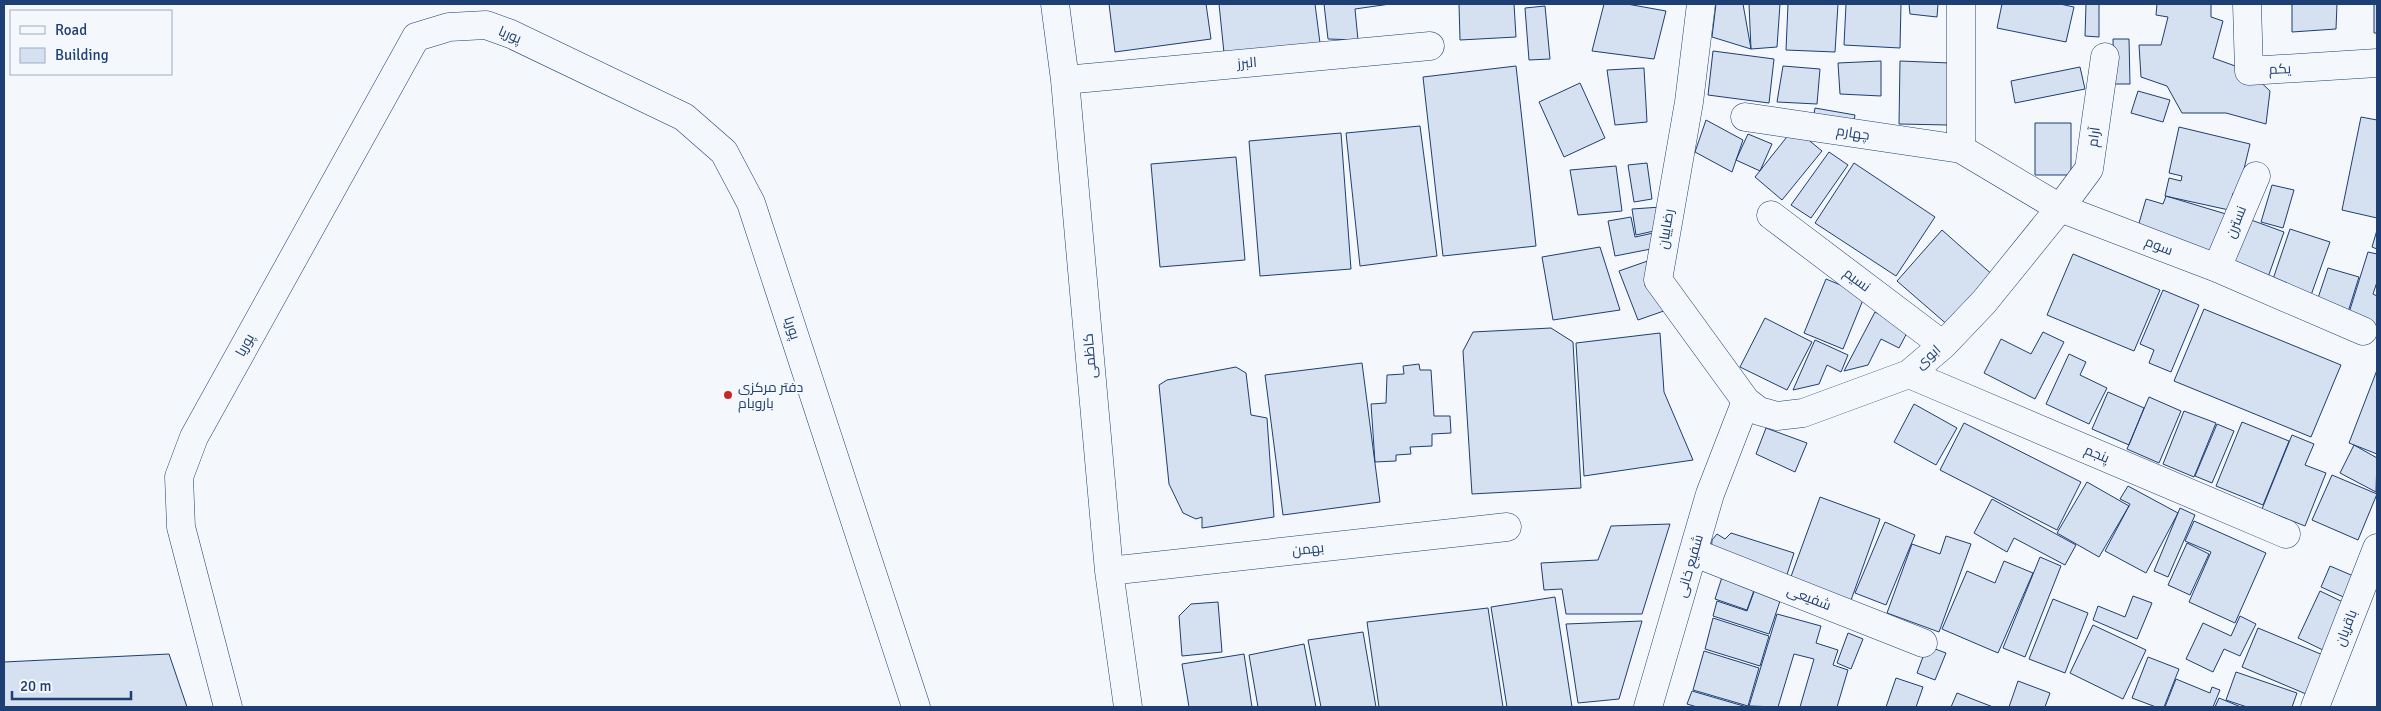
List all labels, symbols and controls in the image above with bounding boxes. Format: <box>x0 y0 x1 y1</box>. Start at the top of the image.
legend <box>10 10 172 75</box>
text: Road <box>55 21 87 39</box>
street label: پوریا <box>496 23 524 48</box>
text: Building <box>55 46 109 64</box>
street label: البرز <box>1235 54 1258 72</box>
street label: یکم <box>2269 60 2292 79</box>
street label: چهارم <box>1835 122 1871 145</box>
street label: آرام <box>2084 126 2105 148</box>
street label: نسترن <box>2222 203 2250 241</box>
street label: رضاییان <box>1654 208 1678 250</box>
street label: سوم <box>2142 233 2175 260</box>
street label: نسیم <box>1840 264 1874 296</box>
street label: پوریا <box>779 314 804 342</box>
street label: پوریا <box>232 330 259 360</box>
street label: کاظمی <box>1080 333 1100 379</box>
street label: ابوی <box>1912 341 1944 373</box>
place label: دفتر مرکزی باروبام <box>738 379 803 413</box>
marker: دفتر مرکزی باروبام <box>722 389 734 401</box>
street label: پنجم <box>2082 441 2112 468</box>
street label: شفیع خانی <box>1673 533 1707 599</box>
street label: بهمن <box>1291 539 1325 559</box>
street label: شفیعی <box>1785 582 1833 614</box>
street label: باقریان <box>2331 607 2361 649</box>
scale bar <box>12 668 131 700</box>
text: 20 m <box>20 677 51 695</box>

